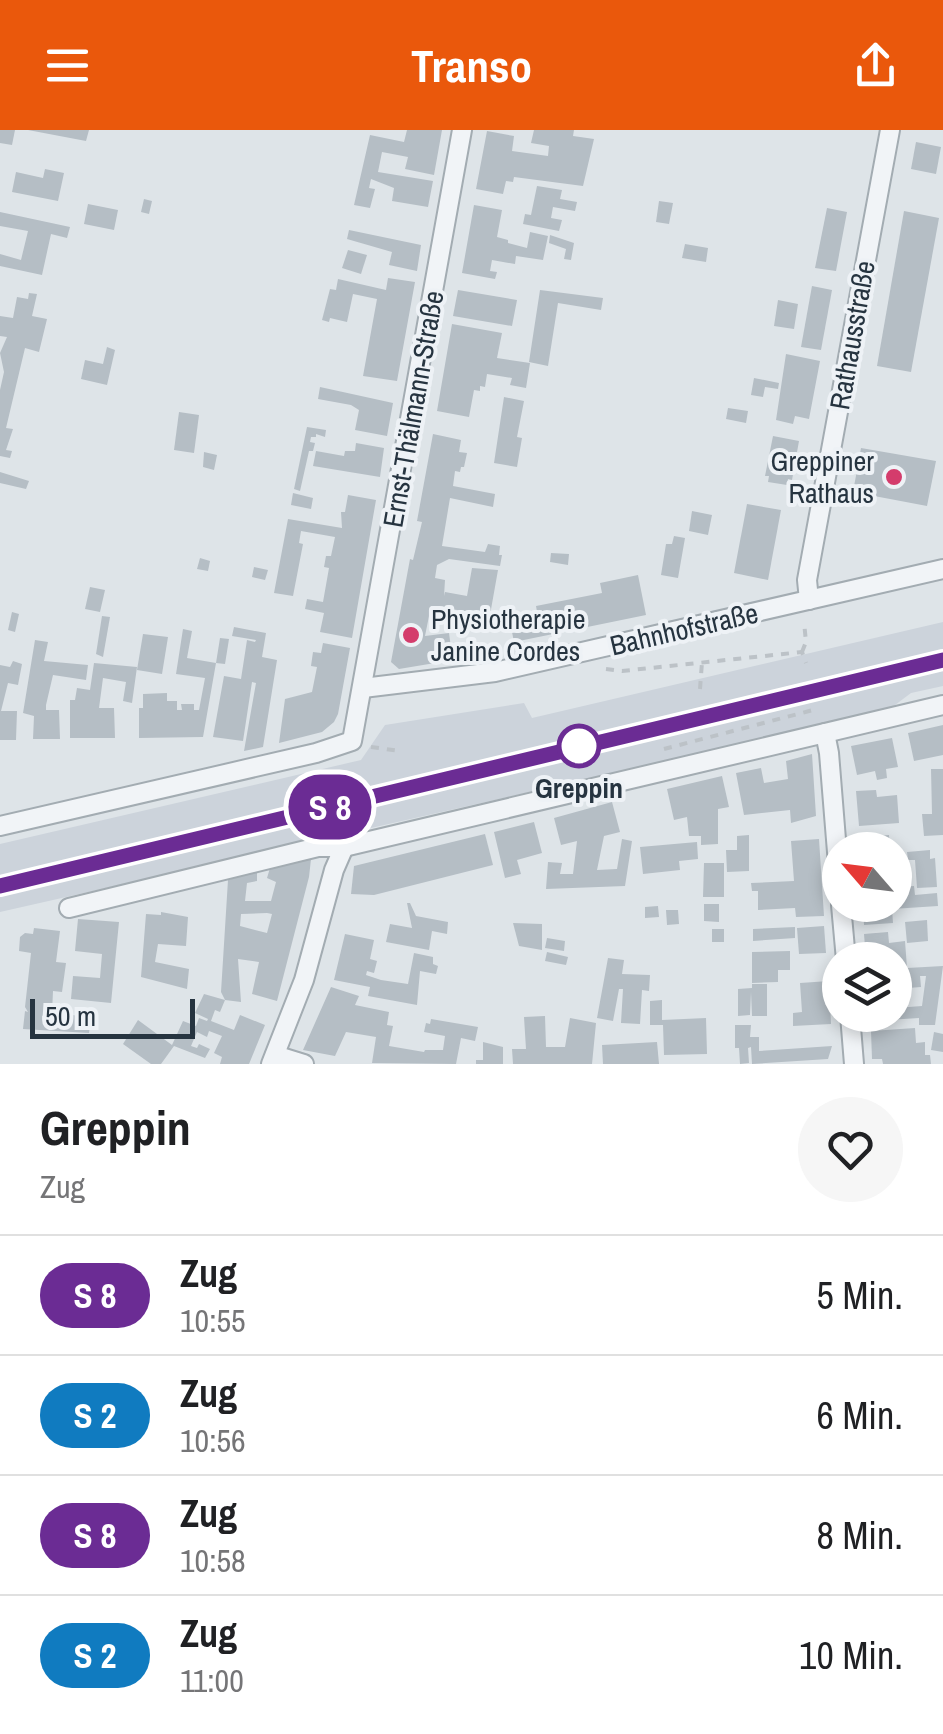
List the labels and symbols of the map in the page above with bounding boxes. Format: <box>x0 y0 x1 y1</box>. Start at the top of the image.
street label: Rathausstraße <box>820 258 884 412</box>
street label: Ernst-Thälmann-Straße <box>373 288 453 530</box>
place label: Greppiner Rathaus <box>771 442 874 512</box>
marker: Greppiner Rathaus <box>883 466 905 488</box>
street label: Bahnhofstraße <box>606 594 762 664</box>
place label: Physiotherapie Janine Cordes <box>431 600 585 670</box>
marker: Physiotherapie Janine Cordes <box>400 624 422 646</box>
marker: Greppin <box>558 725 600 767</box>
place label: Greppin <box>535 769 623 807</box>
line badge: S 8 <box>272 774 388 840</box>
north arrow <box>822 832 912 922</box>
scale bar <box>30 994 195 1038</box>

